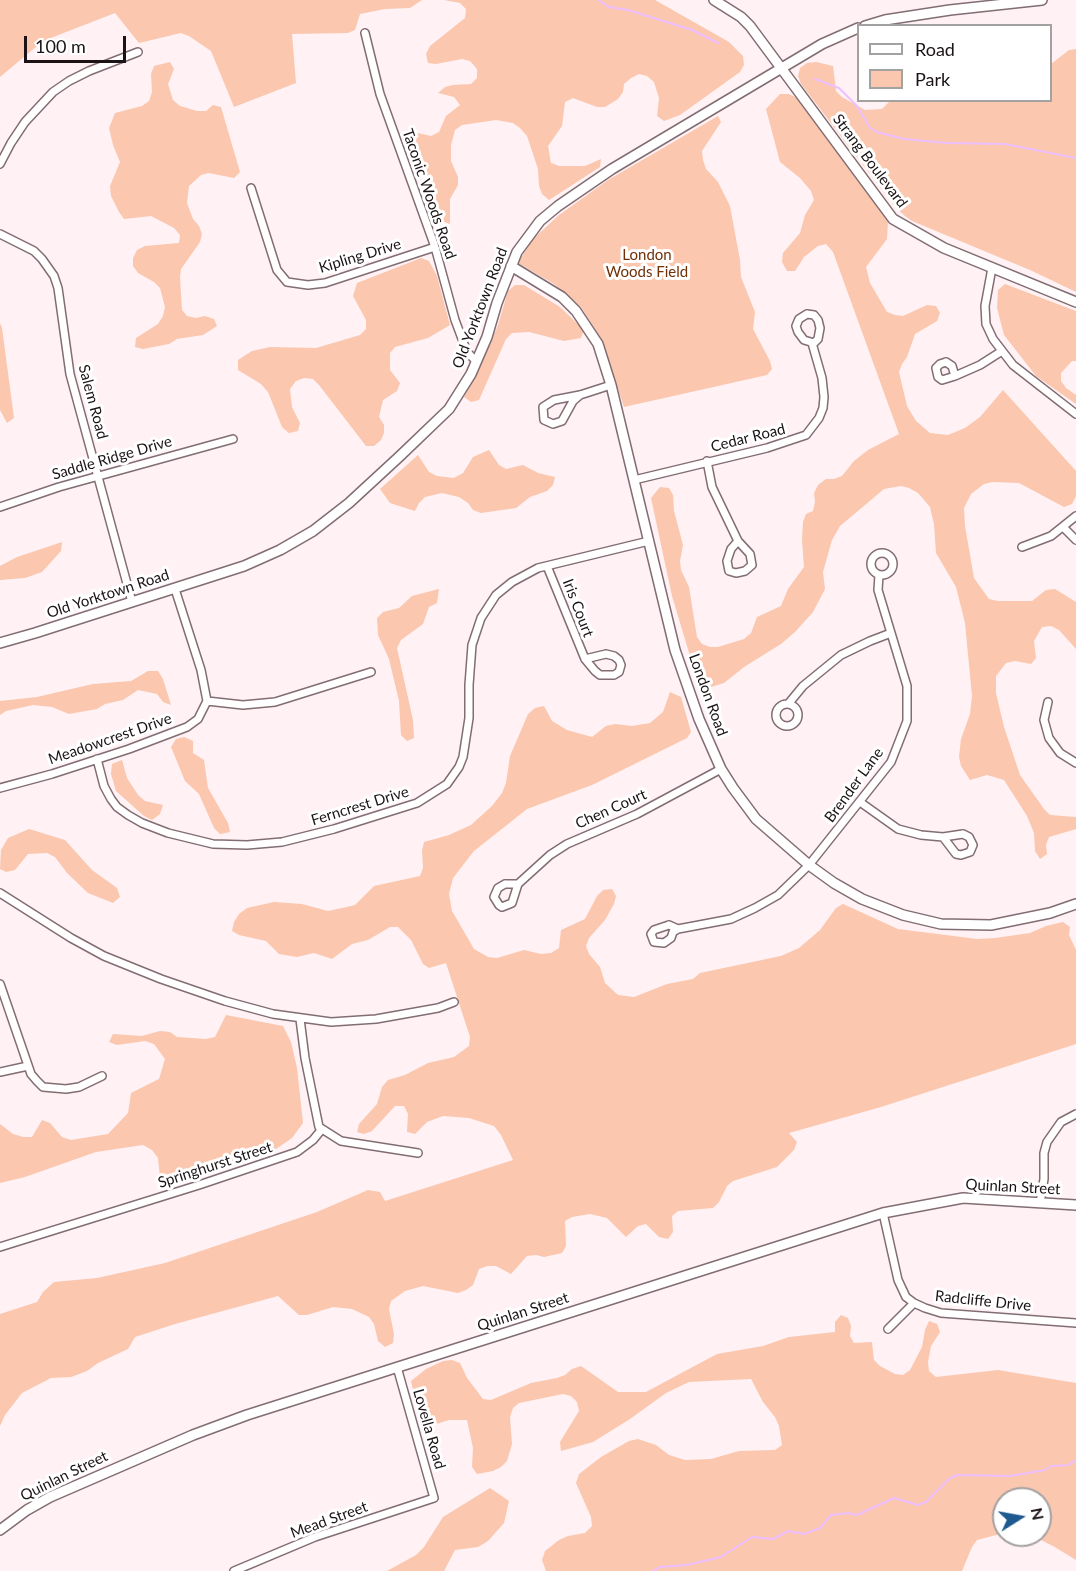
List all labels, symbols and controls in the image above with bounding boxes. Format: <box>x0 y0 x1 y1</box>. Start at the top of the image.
scale bar <box>27 24 129 62</box>
legend <box>857 24 1052 102</box>
text: 100 m <box>35 35 86 57</box>
text: Road <box>915 38 955 60</box>
text: Park <box>915 68 950 90</box>
street label: Strang Boulevard <box>829 111 911 211</box>
street label: Taconic Woods Road <box>398 126 460 262</box>
street label: Kipling Drive <box>317 235 403 277</box>
street label: Old Yorktown Road <box>449 245 511 371</box>
park label: London Woods Field <box>606 246 688 281</box>
street label: Salem Road <box>74 363 112 441</box>
street label: Cedar Road <box>709 420 787 456</box>
street label: Saddle Ridge Drive <box>50 432 174 484</box>
street label: Old Yorktown Road <box>44 566 172 622</box>
street label: Iris Court <box>559 576 597 640</box>
street label: London Road <box>685 651 731 739</box>
street label: Meadowcrest Drive <box>46 709 174 769</box>
street label: Brender Lane <box>821 744 887 826</box>
street label: Ferncrest Drive <box>309 783 411 829</box>
street label: Chen Court <box>573 785 649 833</box>
street label: Springhurst Street <box>156 1138 274 1192</box>
street label: Quinlan Street <box>965 1176 1061 1198</box>
street label: Radcliffe Drive <box>934 1287 1032 1315</box>
street label: Quinlan Street <box>475 1289 571 1335</box>
street label: Lovella Road <box>409 1387 449 1471</box>
street label: Quinlan Street <box>17 1447 111 1505</box>
north arrow <box>992 1487 1052 1547</box>
street label: Mead Street <box>288 1498 370 1542</box>
text: N <box>1028 1506 1049 1522</box>

